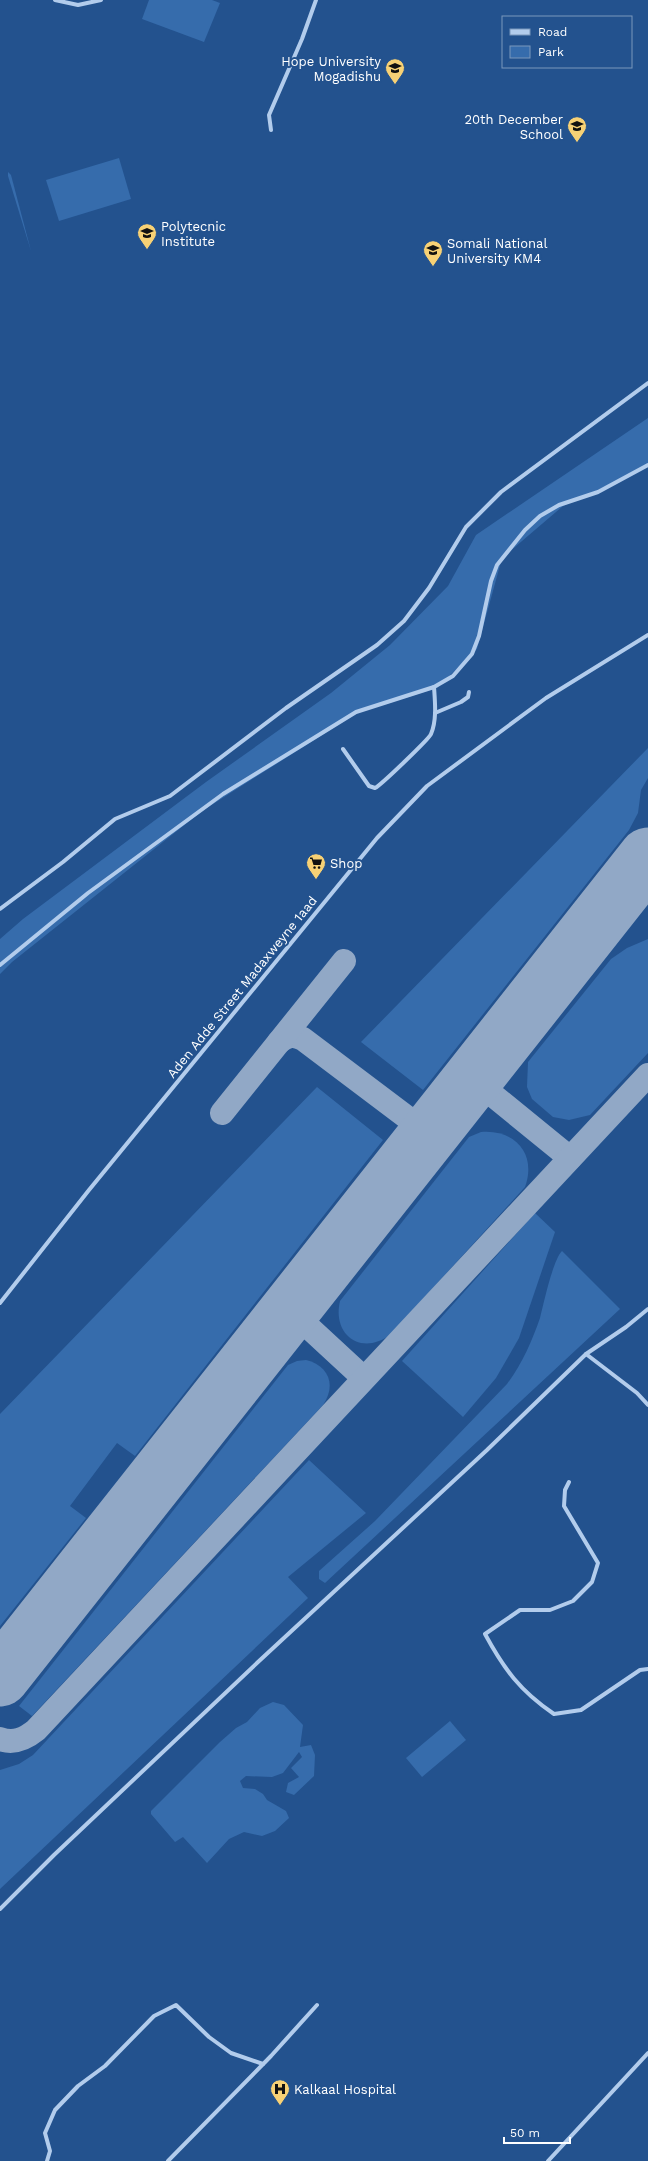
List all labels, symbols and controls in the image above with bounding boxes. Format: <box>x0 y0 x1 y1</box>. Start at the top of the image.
legend <box>502 16 632 68</box>
text: Road <box>538 25 567 39</box>
text: Park <box>538 45 564 59</box>
place label: Hope University Mogadishu <box>281 54 381 84</box>
school or university icon: Hope University Mogadishu <box>384 57 406 85</box>
place label: 20th December School <box>464 112 563 142</box>
school or university icon: 20th December School <box>566 115 588 143</box>
place label: Polytecnic Institute <box>161 219 226 249</box>
school or university icon: Polytecnic Institute <box>136 222 158 250</box>
place label: Somali National University KM4 <box>447 236 547 266</box>
school or university icon: Somali National University KM4 <box>422 239 444 267</box>
supermarket icon: Shop <box>305 852 327 880</box>
place label: Shop <box>330 856 362 871</box>
street label: Aden Adde Street Madaxweyne 1aad <box>164 893 320 1081</box>
hospital icon: Kalkaal Hospital <box>269 2078 291 2106</box>
place label: Kalkaal Hospital <box>294 2082 396 2097</box>
scale bar <box>504 2119 570 2145</box>
text: 50 m <box>510 2126 540 2140</box>

